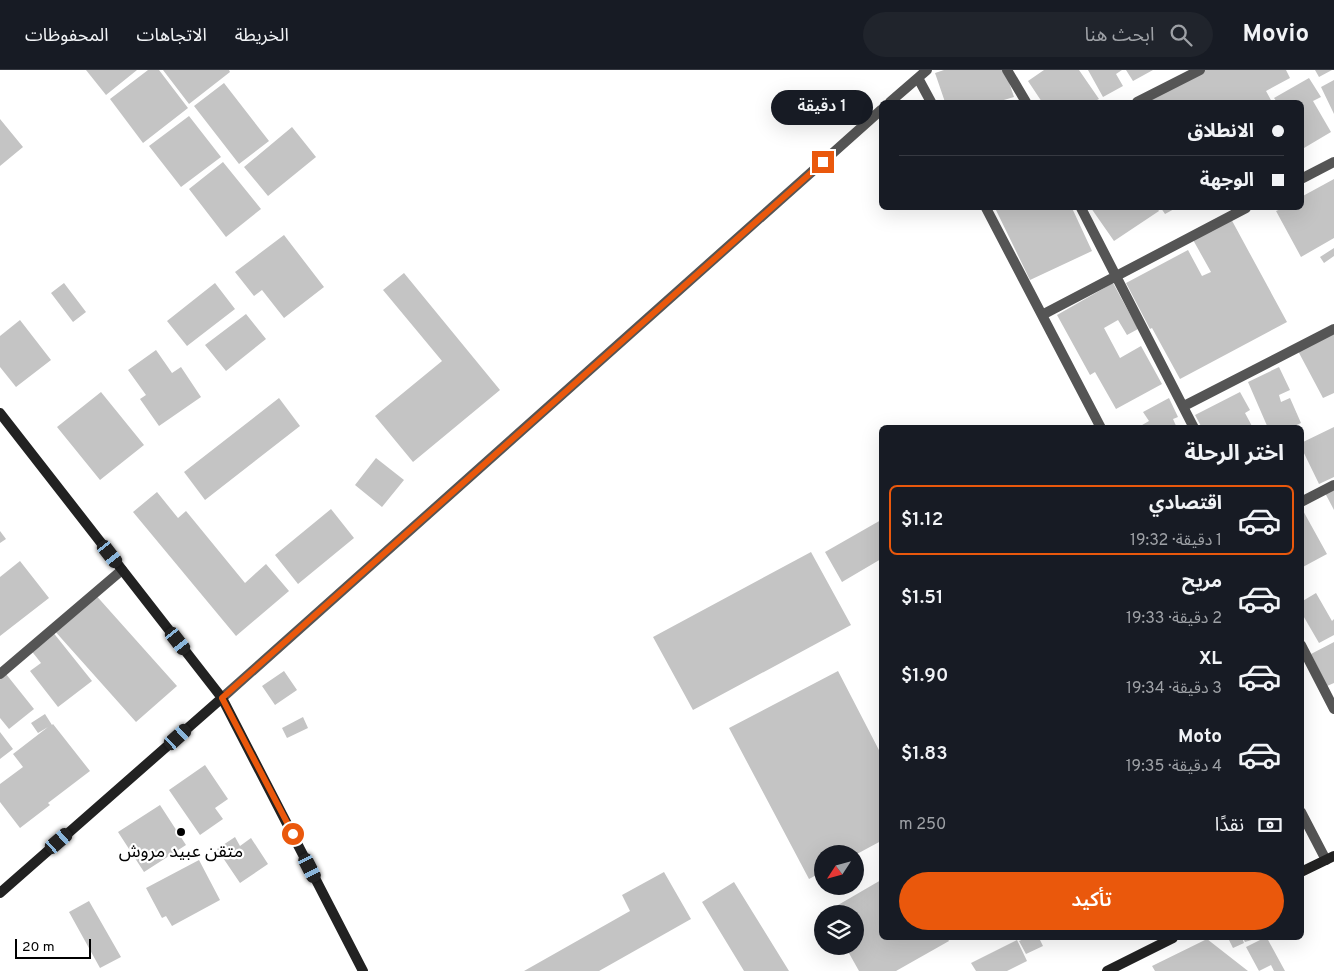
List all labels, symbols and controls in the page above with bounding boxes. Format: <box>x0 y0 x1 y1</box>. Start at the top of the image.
search box <box>863 12 1213 57</box>
text: Movio <box>1243 20 1309 50</box>
icon: search <box>1167 21 1195 49</box>
text: ابحث هنا <box>1085 24 1155 48</box>
text: المحفوظات <box>25 25 109 48</box>
text: الاتجاهات <box>137 25 207 48</box>
text: الخريطة <box>235 25 289 48</box>
callout: 1 دقيقة <box>772 89 874 124</box>
text: 1 دقيقة <box>797 97 847 117</box>
text: الانطلاق <box>1188 120 1254 144</box>
route end <box>812 151 834 173</box>
text: الوجهة <box>1200 169 1254 193</box>
text: اختر الرحلة <box>1185 441 1284 468</box>
text: اقتصادي <box>1149 492 1222 516</box>
icon: car <box>1237 498 1282 543</box>
text: $1.12 <box>901 508 943 532</box>
text: 1 دقيقة · 19:32 <box>1130 531 1222 551</box>
car <box>94 538 125 570</box>
text: مريح <box>1182 570 1222 594</box>
icon: car <box>1237 576 1282 621</box>
text: $1.51 <box>901 586 943 610</box>
text: 2 دقيقة · 19:33 <box>1126 609 1222 629</box>
car <box>162 625 193 657</box>
text: XL <box>1199 647 1222 671</box>
icon: car <box>1237 654 1282 699</box>
text: $1.90 <box>901 664 948 688</box>
text: 3 دقيقة · 19:34 <box>1126 679 1222 699</box>
car <box>161 721 194 753</box>
text: Moto <box>1178 725 1222 749</box>
icon: car <box>1237 732 1282 777</box>
text: $1.83 <box>901 742 948 766</box>
text: 4 دقيقة · 19:35 <box>1126 757 1222 777</box>
icon: cash <box>1256 811 1284 839</box>
text: نقدًا <box>1215 814 1244 838</box>
text: 250 m <box>899 815 946 835</box>
route start <box>282 823 304 845</box>
car <box>42 825 75 857</box>
marker: متقن عبيد مروش <box>175 826 187 838</box>
place label: متقن عبيد مروش <box>119 841 243 864</box>
north arrow <box>814 845 864 895</box>
map controls <box>814 845 864 955</box>
car <box>296 851 323 885</box>
button: تأكيد <box>899 872 1284 930</box>
button: layers <box>814 905 864 955</box>
scale bar <box>15 936 91 959</box>
text: 20 m <box>22 939 55 956</box>

